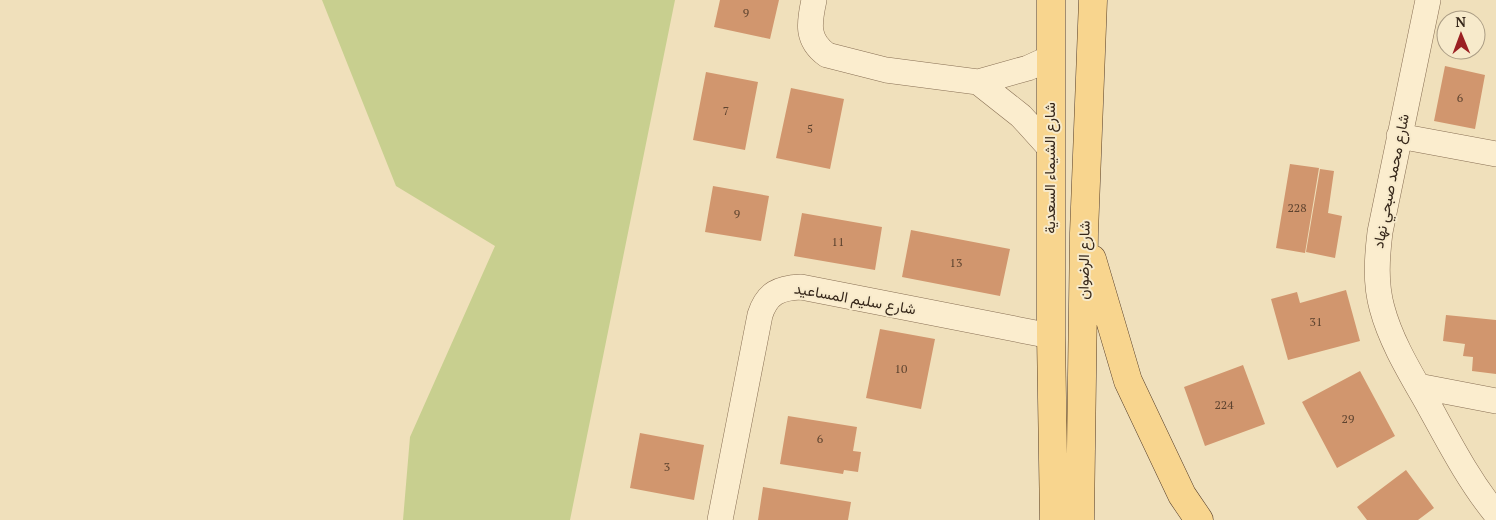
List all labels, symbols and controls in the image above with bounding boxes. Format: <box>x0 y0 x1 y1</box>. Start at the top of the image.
house number: 9 <box>743 5 749 20</box>
north arrow <box>1436 10 1486 60</box>
text: N <box>1455 12 1467 31</box>
house number: 6 <box>1457 90 1464 105</box>
street label: شارع الشيماء السعدية <box>1039 102 1061 234</box>
house number: 7 <box>723 103 729 118</box>
street label: شارع محمد صبحي نهاد <box>1367 112 1417 250</box>
house number: 5 <box>807 121 813 136</box>
house number: 228 <box>1287 200 1307 215</box>
house number: 9 <box>734 206 740 221</box>
street label: شارع الرضوان <box>1072 220 1096 300</box>
house number: 11 <box>832 234 844 249</box>
house number: 13 <box>950 255 962 270</box>
street label: شارع سليم المساعيد <box>792 277 918 321</box>
house number: 31 <box>1310 314 1322 329</box>
house number: 10 <box>895 361 907 376</box>
house number: 224 <box>1214 397 1234 412</box>
house number: 29 <box>1342 411 1354 426</box>
house number: 6 <box>817 431 824 446</box>
house number: 3 <box>664 459 670 474</box>

